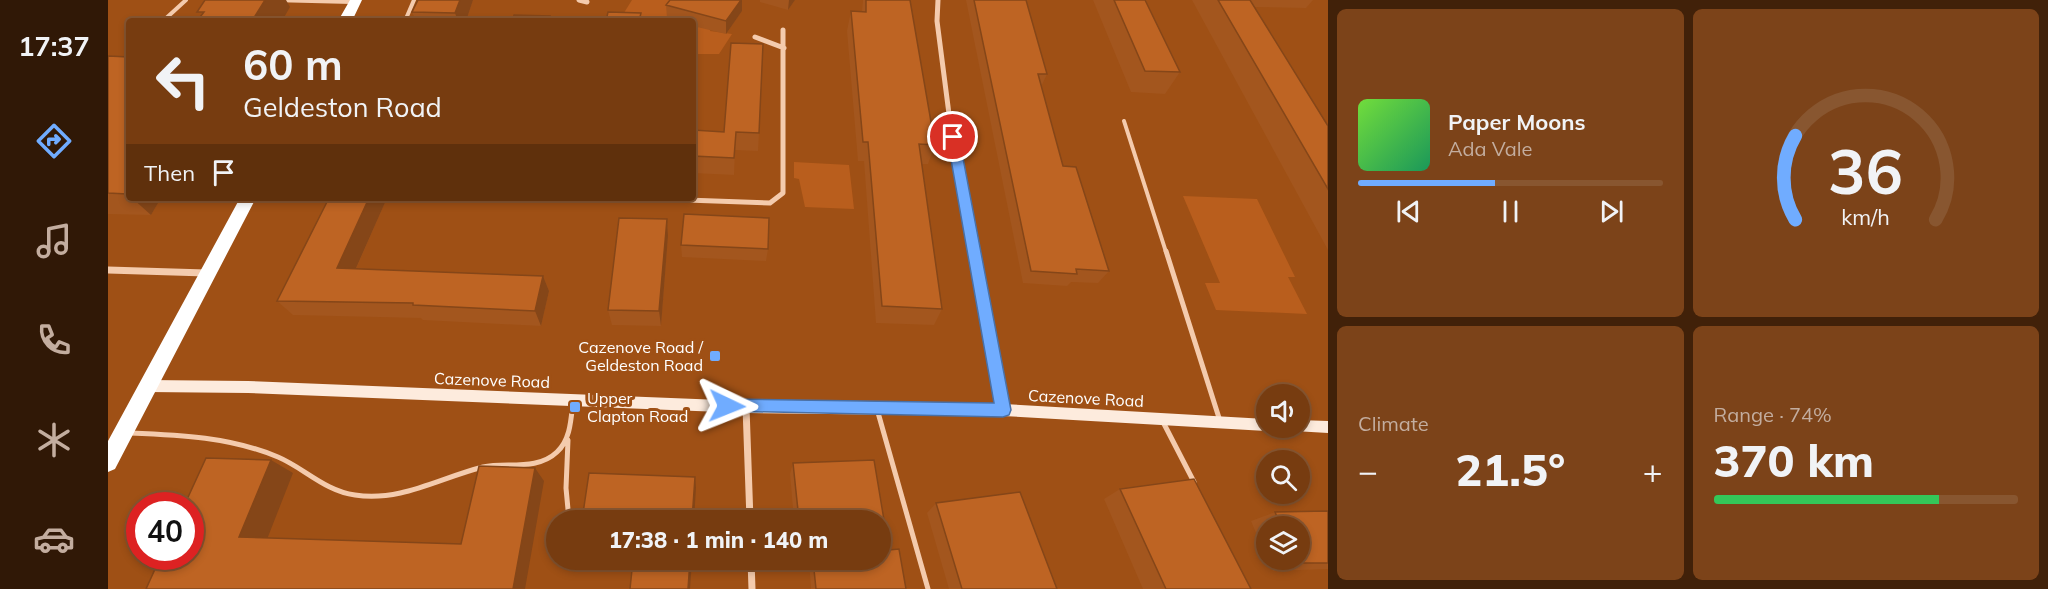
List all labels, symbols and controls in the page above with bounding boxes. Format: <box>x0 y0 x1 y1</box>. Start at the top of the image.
text: 17:37 <box>18 29 90 63</box>
text: 60 m <box>243 38 343 91</box>
icon: left <box>144 42 222 120</box>
text: Geldeston Road <box>243 90 442 124</box>
text: Paper Moons <box>1448 108 1586 136</box>
pin <box>927 111 978 162</box>
icon: directions <box>33 120 75 162</box>
icon: arrive <box>936 120 969 153</box>
text: 36 <box>1828 131 1903 210</box>
text: Ada Vale <box>1448 136 1532 161</box>
icon: arrive <box>207 156 240 189</box>
text: Then <box>144 159 195 187</box>
icon: previous <box>1392 195 1425 228</box>
icon: pause <box>1494 195 1527 228</box>
icon: next <box>1595 195 1628 228</box>
text: km/h <box>1841 204 1890 231</box>
icon: music <box>33 220 75 262</box>
icon: phone <box>33 319 75 361</box>
place label: Cazenove Road / Geldeston Road <box>578 337 703 375</box>
marker: Cazenove Road / Geldeston Road <box>708 349 722 363</box>
street label: Cazenove Road <box>434 368 550 392</box>
position arrow <box>695 374 759 438</box>
map controls <box>1256 384 1310 570</box>
button: sound <box>1256 384 1310 438</box>
street label: Cazenove Road <box>1028 385 1144 411</box>
place label: Upper Clapton Road <box>587 388 688 426</box>
marker: Upper Clapton Road <box>568 400 582 414</box>
text: Range · 74% <box>1714 402 1832 427</box>
text: Climate <box>1358 411 1429 436</box>
icon: climate <box>33 419 75 461</box>
text: 370 km <box>1714 432 1874 488</box>
text: 21.5° <box>1455 441 1565 497</box>
button: search <box>1256 450 1310 504</box>
text: − <box>1358 450 1378 491</box>
text: + <box>1643 450 1662 491</box>
speed limit sign: 40 <box>126 492 204 570</box>
button: layers <box>1256 516 1310 570</box>
icon: car <box>33 518 75 560</box>
text: 17:38 · 1 min · 140 m <box>609 526 828 554</box>

